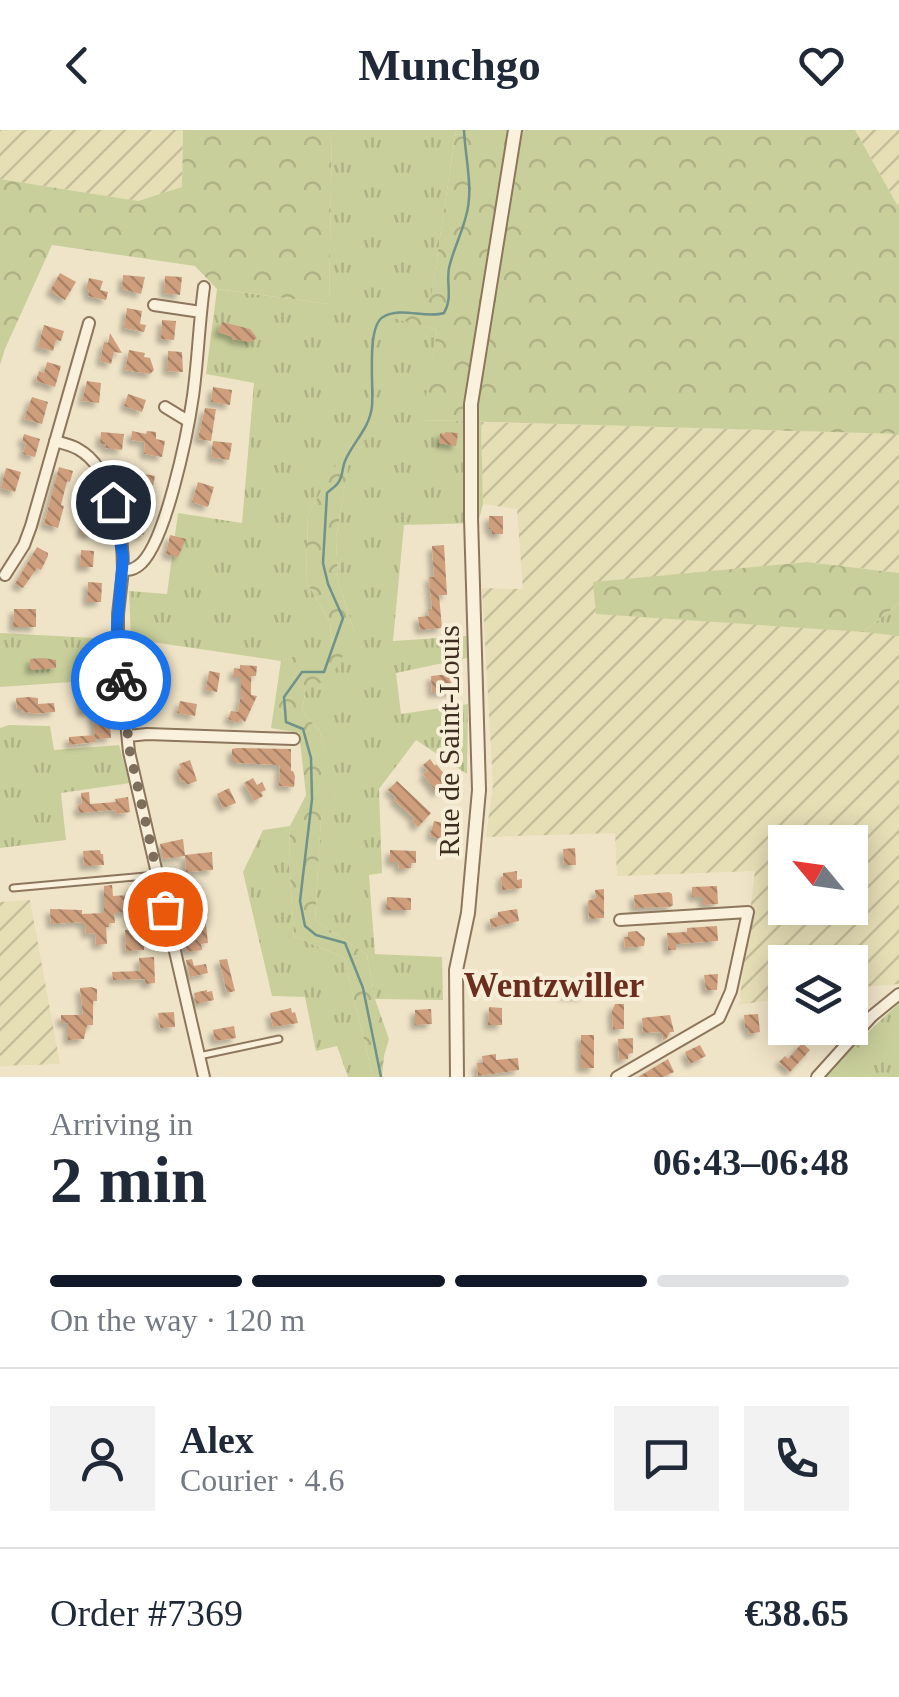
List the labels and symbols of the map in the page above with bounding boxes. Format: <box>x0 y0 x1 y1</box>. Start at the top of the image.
pin <box>71 460 156 545</box>
street label: Rue de Saint-Louis <box>432 625 465 857</box>
courier <box>71 630 171 730</box>
north arrow <box>768 825 868 925</box>
pin <box>123 867 208 952</box>
district label: Wentzwiller <box>464 966 644 1005</box>

